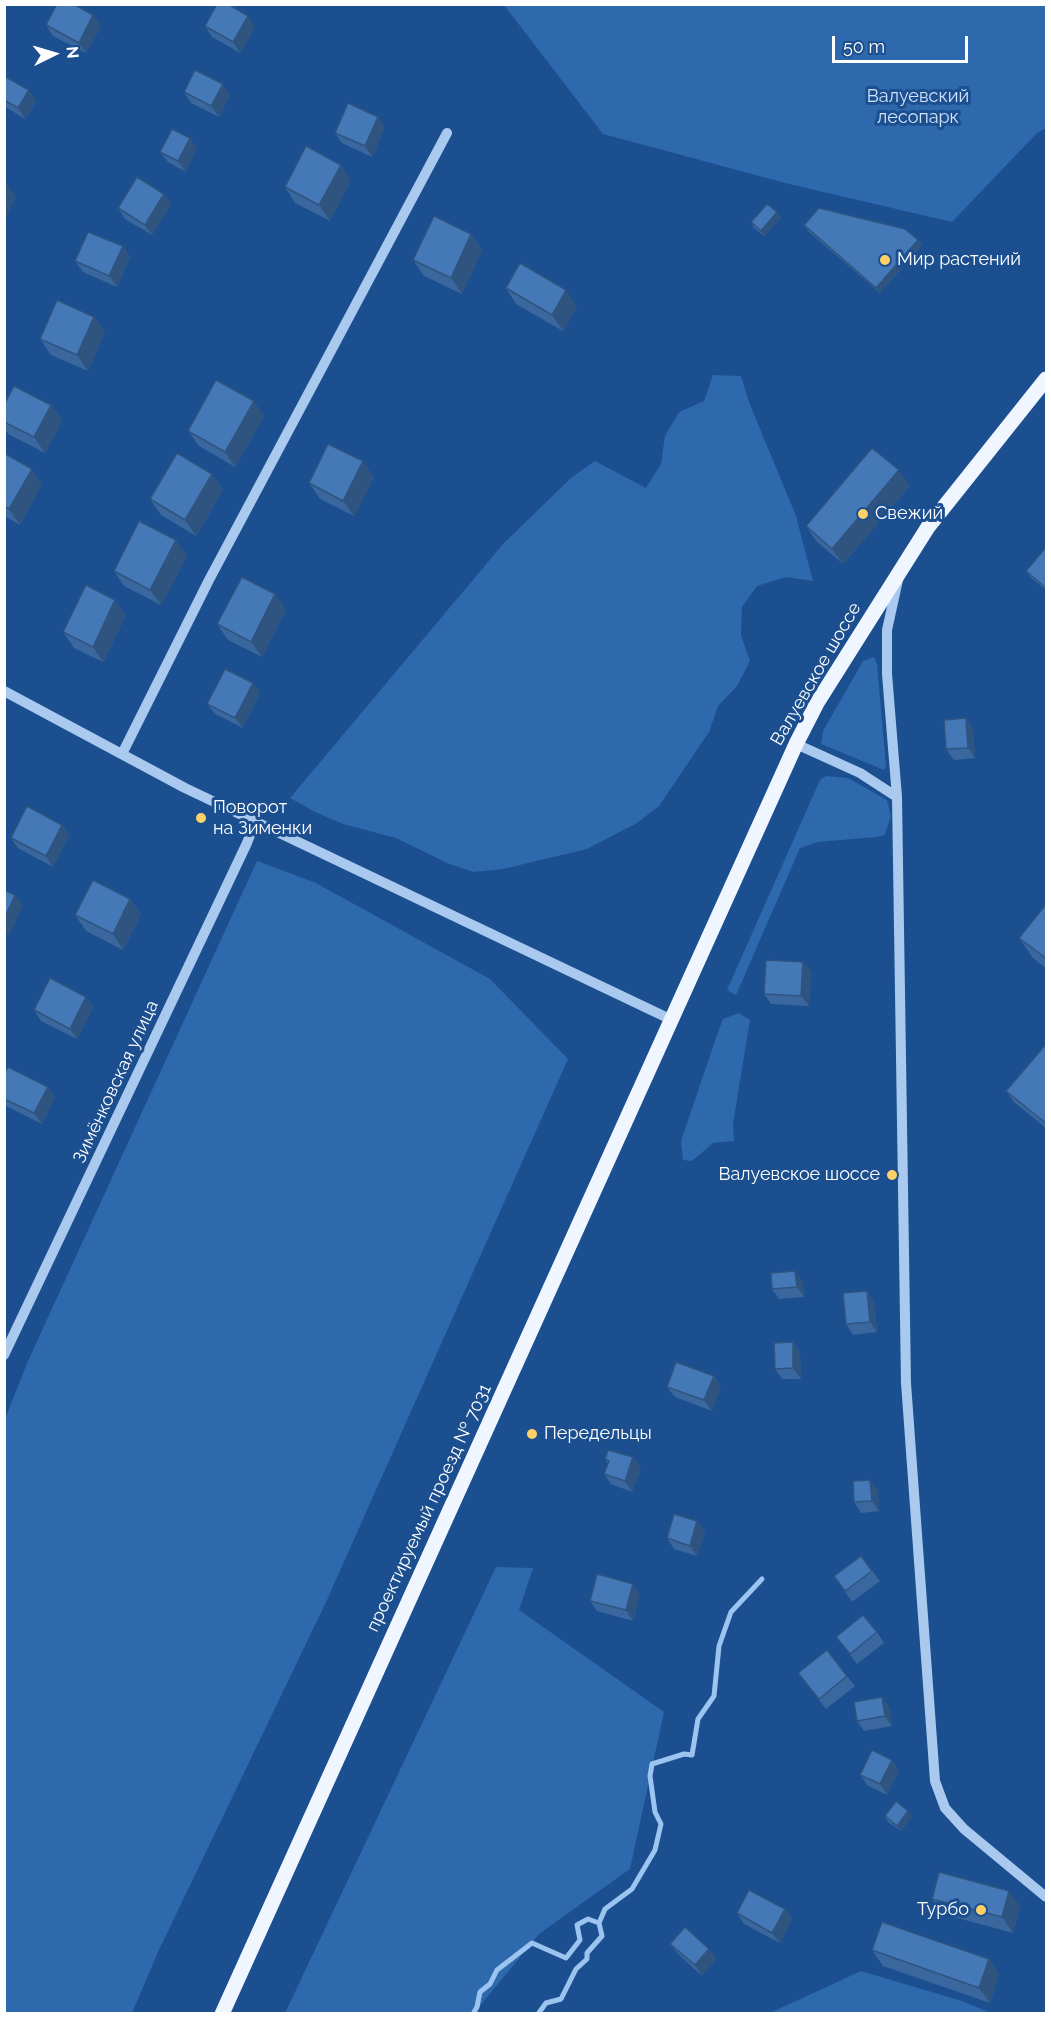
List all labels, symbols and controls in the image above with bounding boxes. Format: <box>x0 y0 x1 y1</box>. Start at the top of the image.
north arrow <box>24 24 84 84</box>
scale bar <box>835 24 972 62</box>
text: 50 m <box>843 36 885 57</box>
text: N <box>62 45 82 59</box>
park label: Валуевский лесопарк <box>867 86 969 128</box>
place label: Мир растений <box>897 249 1021 271</box>
marker: Мир растений <box>878 253 892 267</box>
place label: Свежий <box>875 503 943 525</box>
marker: Свежий <box>856 507 870 521</box>
street label: Валуевское шоссе <box>766 599 866 749</box>
place label: Поворот на Зименки <box>213 797 312 840</box>
marker: Поворот на Зименки <box>194 811 208 825</box>
street label: Зимёнковская улица <box>69 997 163 1167</box>
place label: Валуевское шоссе <box>718 1164 880 1186</box>
marker: Валуевское шоссе <box>885 1168 899 1182</box>
street label: проектируемый проезд № 7031 <box>362 1381 496 1635</box>
place label: Передельцы <box>544 1423 652 1445</box>
marker: Передельцы <box>525 1427 539 1441</box>
place label: Турбо <box>917 1899 969 1921</box>
marker: Турбо <box>974 1903 988 1917</box>

